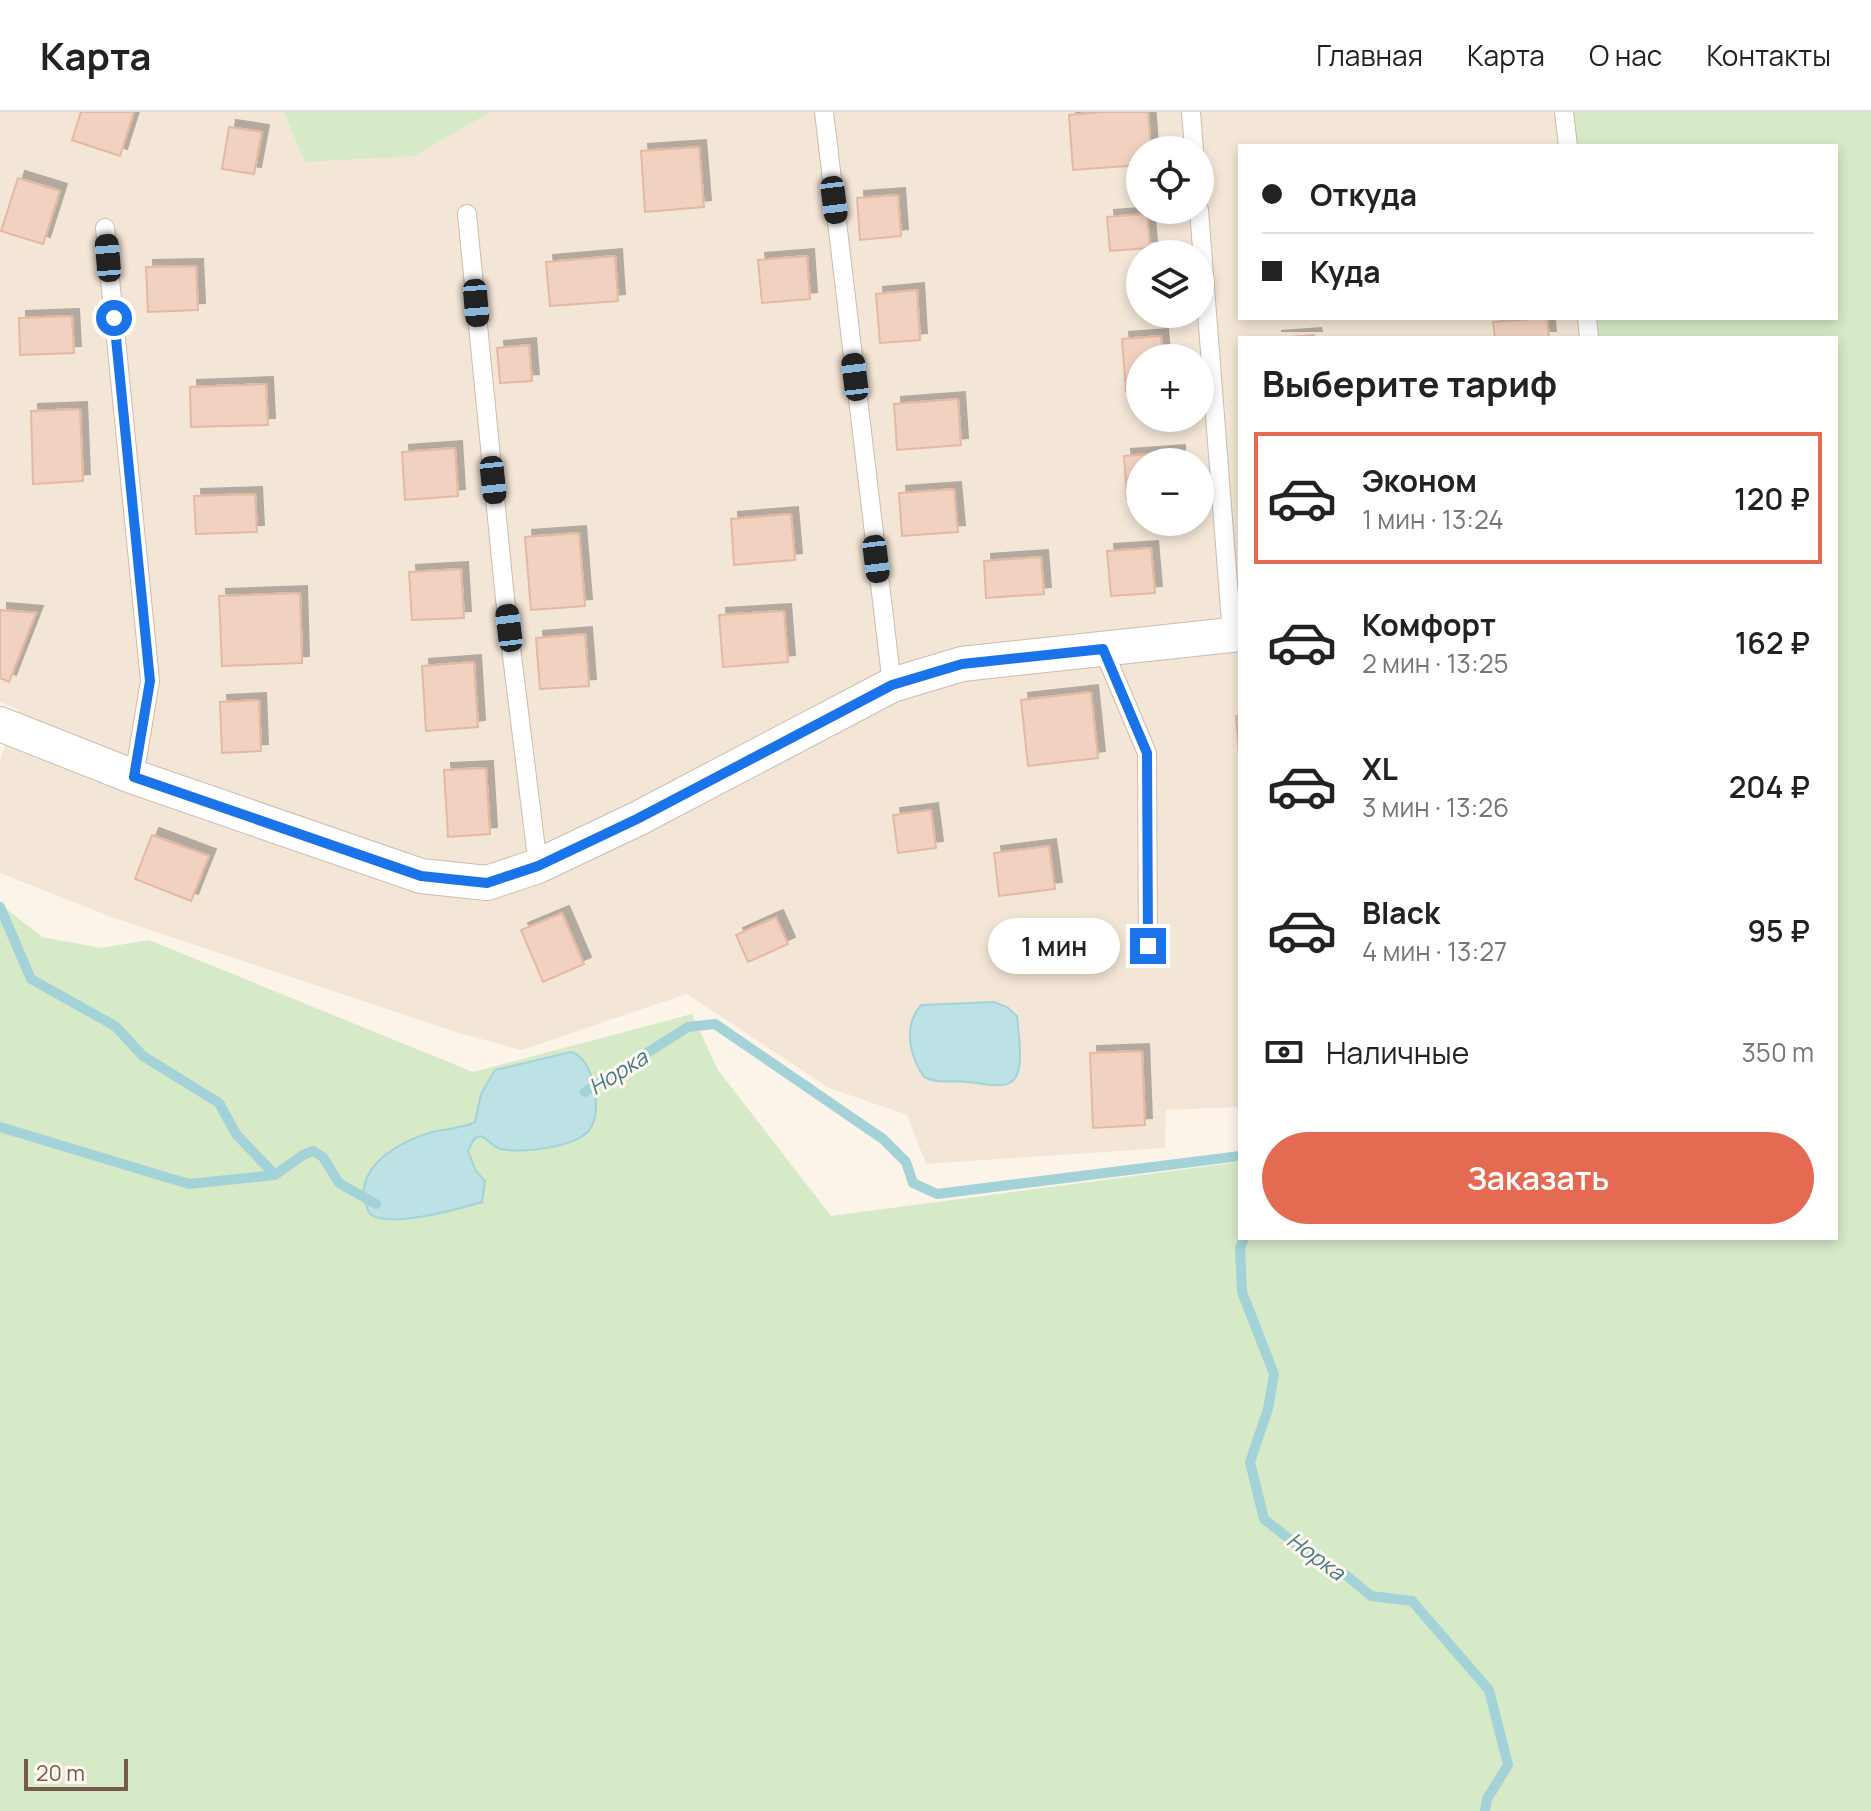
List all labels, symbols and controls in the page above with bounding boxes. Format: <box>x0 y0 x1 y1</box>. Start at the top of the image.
text: Карта <box>40 29 152 81</box>
text: Главная <box>1316 36 1423 74</box>
text: Карта <box>1467 36 1545 74</box>
text: О нас <box>1589 36 1662 74</box>
text: Контакты <box>1706 36 1831 74</box>
map controls <box>1126 136 1214 536</box>
button: locate <box>1126 136 1214 224</box>
text: Откуда <box>1310 174 1417 215</box>
car <box>819 175 849 225</box>
car <box>94 233 122 283</box>
button: layers <box>1126 240 1214 328</box>
text: Куда <box>1310 251 1381 292</box>
car <box>462 278 490 328</box>
route start <box>96 300 132 336</box>
button: + <box>1126 344 1214 432</box>
car <box>840 352 870 402</box>
text: Выберите тариф <box>1262 359 1557 408</box>
button: − <box>1126 448 1214 536</box>
car <box>479 455 507 505</box>
text: Эконом <box>1362 460 1477 501</box>
icon: car <box>1266 462 1338 534</box>
text: 120 ₽ <box>1734 478 1810 519</box>
text: 1 мин · 13:24 <box>1362 501 1504 537</box>
car <box>861 534 891 584</box>
car <box>494 603 524 653</box>
text: Комфорт <box>1362 604 1496 645</box>
icon: car <box>1266 606 1338 678</box>
text: 162 ₽ <box>1735 622 1810 663</box>
text: 2 мин · 13:25 <box>1362 645 1509 681</box>
text: XL <box>1362 748 1398 789</box>
icon: car <box>1266 750 1338 822</box>
text: 204 ₽ <box>1729 766 1810 807</box>
text: 3 мин · 13:26 <box>1362 789 1509 825</box>
text: Black <box>1362 892 1440 933</box>
icon: car <box>1266 894 1338 966</box>
text: 95 ₽ <box>1747 910 1810 951</box>
callout: 1 мин <box>988 918 1120 974</box>
text: 1 мин <box>1021 928 1087 964</box>
route end <box>1130 928 1166 964</box>
text: 4 мин · 13:27 <box>1362 933 1507 969</box>
icon: cash <box>1262 1030 1306 1074</box>
text: Наличные <box>1326 1032 1469 1073</box>
text: 350 m <box>1741 1034 1814 1070</box>
water label: Норка <box>583 1041 655 1102</box>
button: Заказать <box>1262 1132 1814 1224</box>
water label: Норка <box>1281 1525 1352 1588</box>
scale bar <box>24 1755 128 1791</box>
text: 20 m <box>36 1758 85 1788</box>

